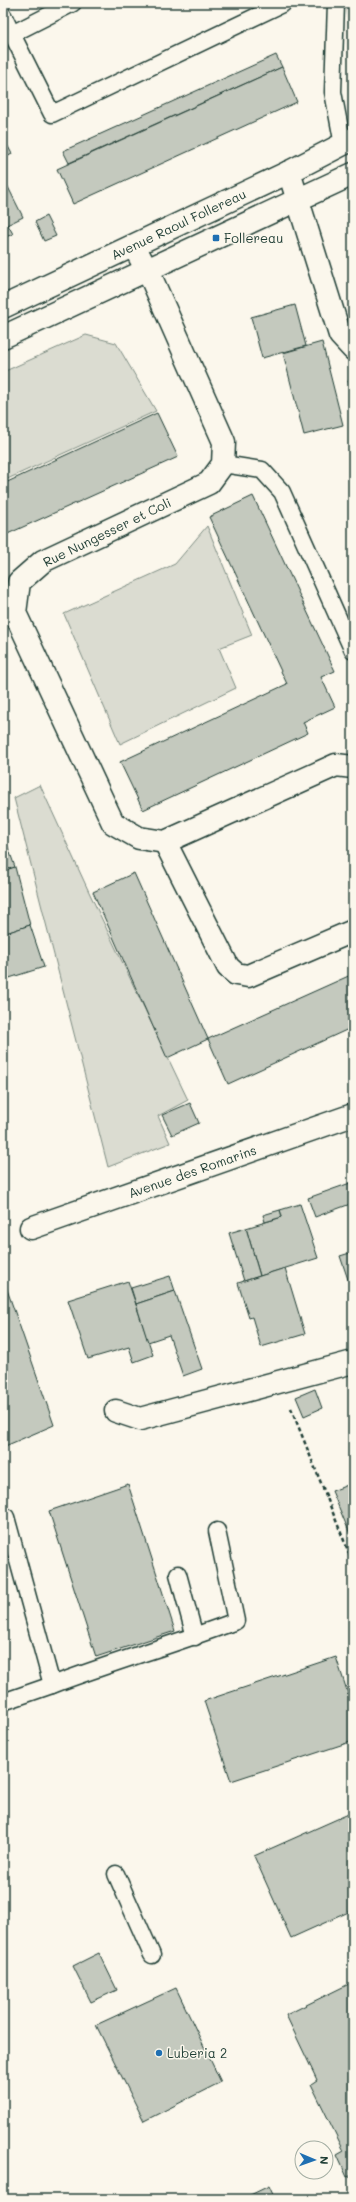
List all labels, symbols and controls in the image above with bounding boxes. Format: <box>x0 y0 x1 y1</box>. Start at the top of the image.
street label: Avenue Raoul Follereau <box>108 185 248 263</box>
place label: Follereau <box>224 229 283 246</box>
marker: Follereau <box>211 233 221 243</box>
street label: Rue Nungesser et Coli <box>40 493 174 570</box>
street label: Avenue des Romarins <box>126 1141 259 1201</box>
place label: Luberia 2 <box>167 2044 227 2061</box>
marker: Luberia 2 <box>154 2048 164 2058</box>
north arrow <box>294 2140 334 2180</box>
text: N <box>317 2156 332 2165</box>

